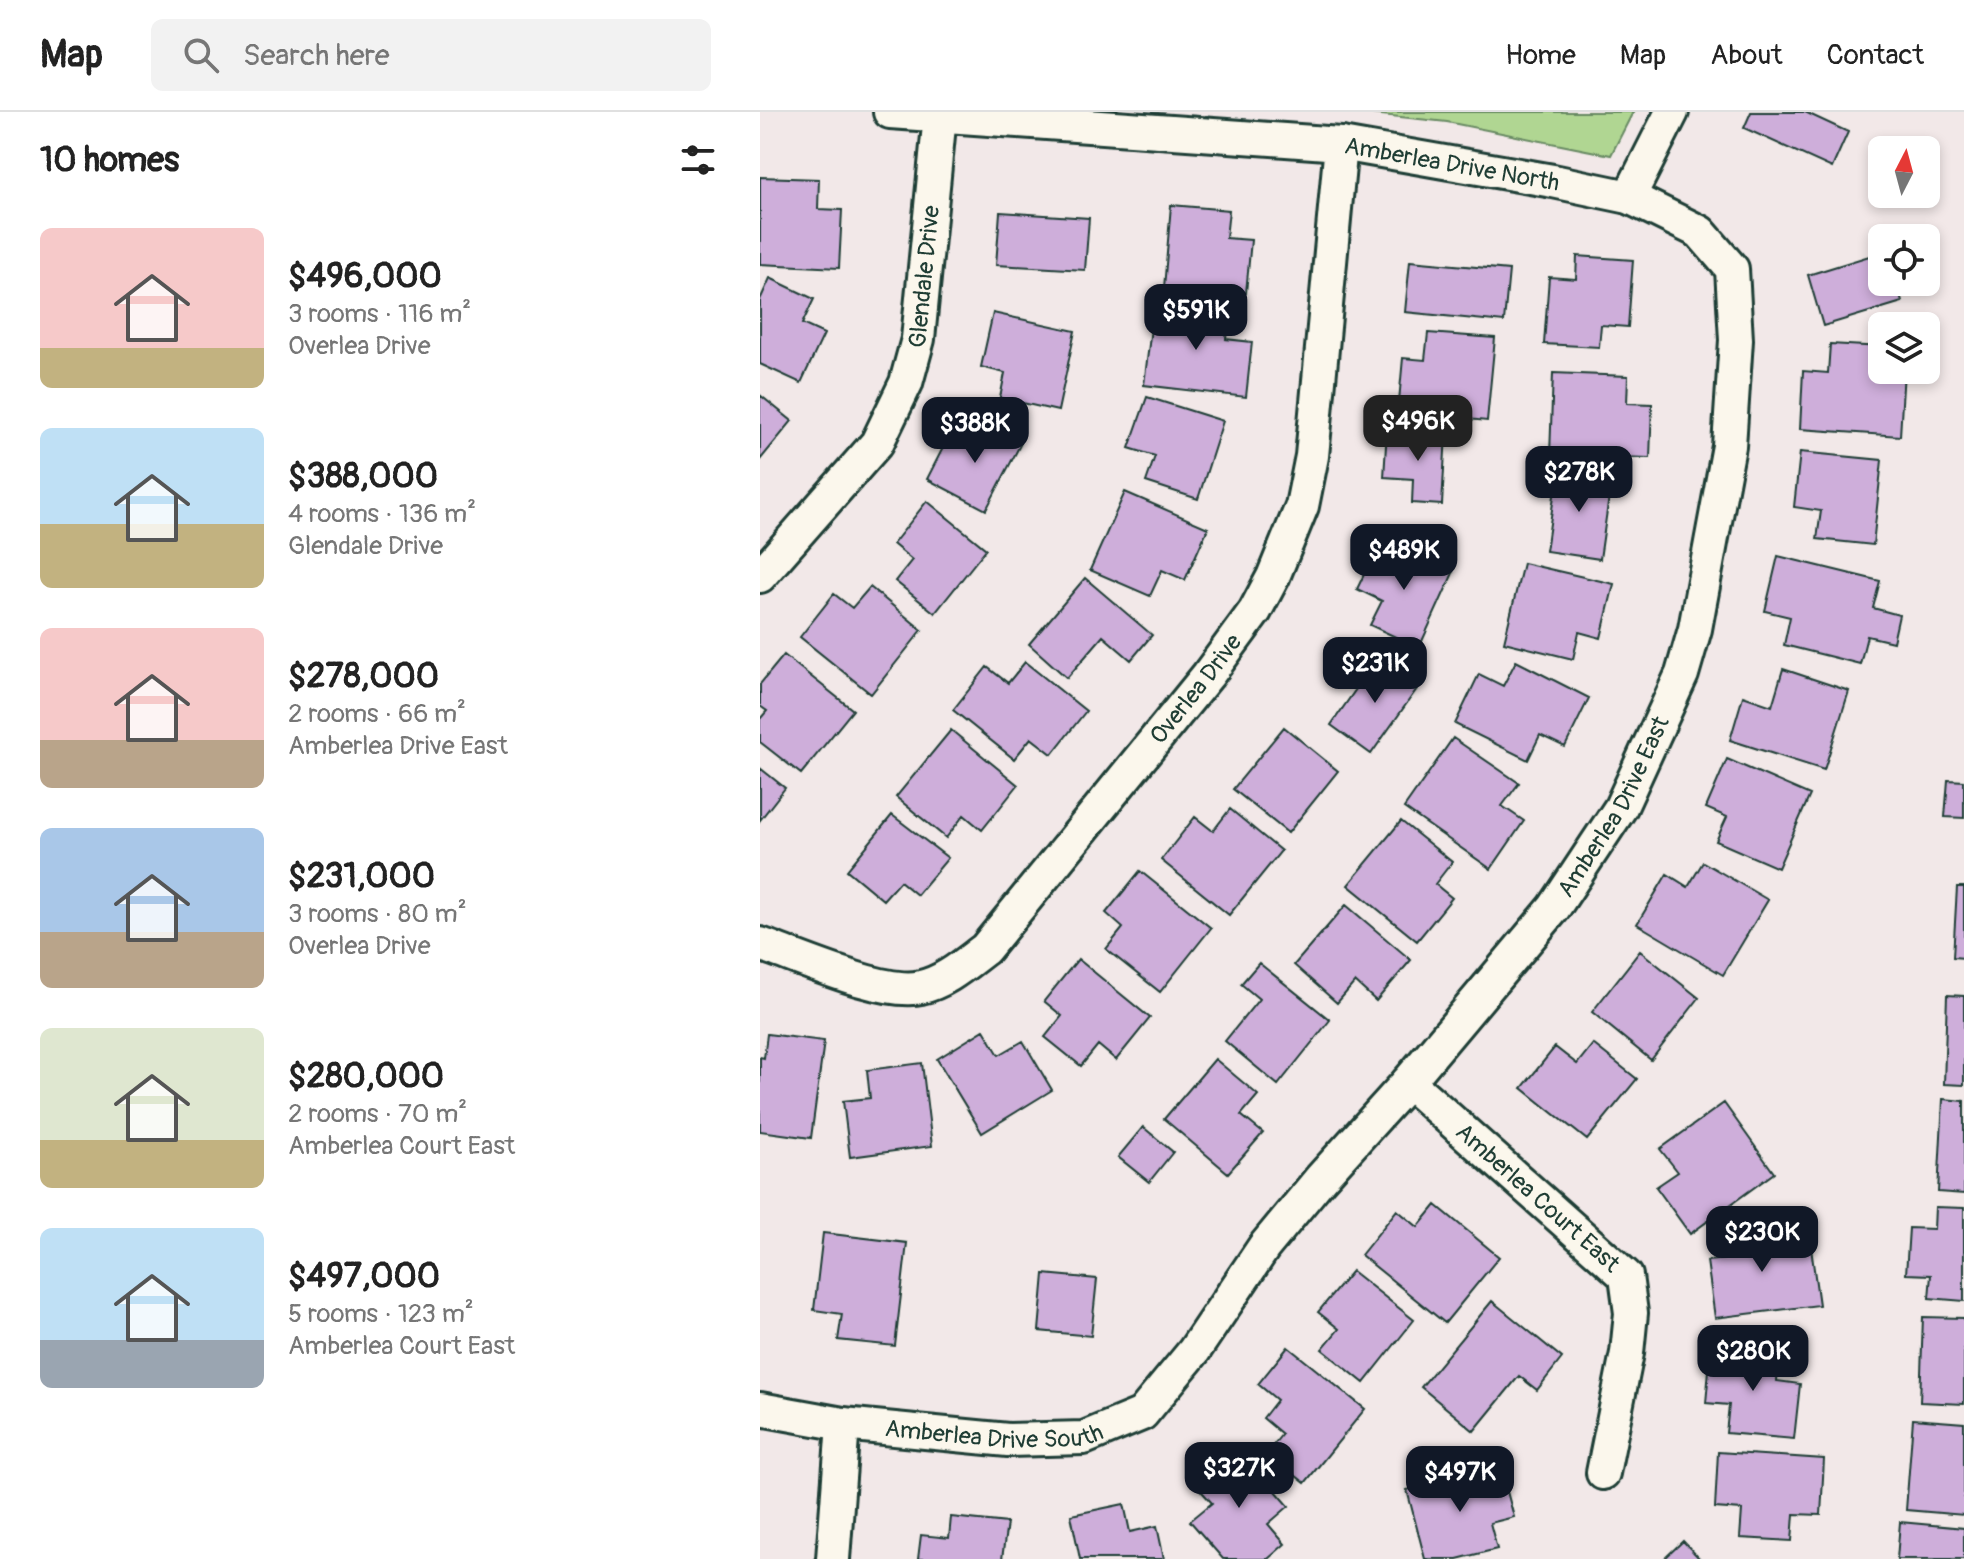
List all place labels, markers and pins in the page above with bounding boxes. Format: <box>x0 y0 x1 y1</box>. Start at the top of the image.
pin: $591K <box>1140 284 1252 352</box>
pin: $496K <box>1362 395 1474 463</box>
pin: $388K <box>919 397 1031 465</box>
pin: $278K <box>1523 446 1635 514</box>
pin: $489K <box>1348 524 1460 592</box>
pin: $231K <box>1319 637 1431 705</box>
pin: $230K <box>1706 1206 1818 1274</box>
pin: $280K <box>1697 1325 1809 1393</box>
pin: $327K <box>1183 1442 1295 1510</box>
pin: $497K <box>1404 1446 1516 1514</box>

